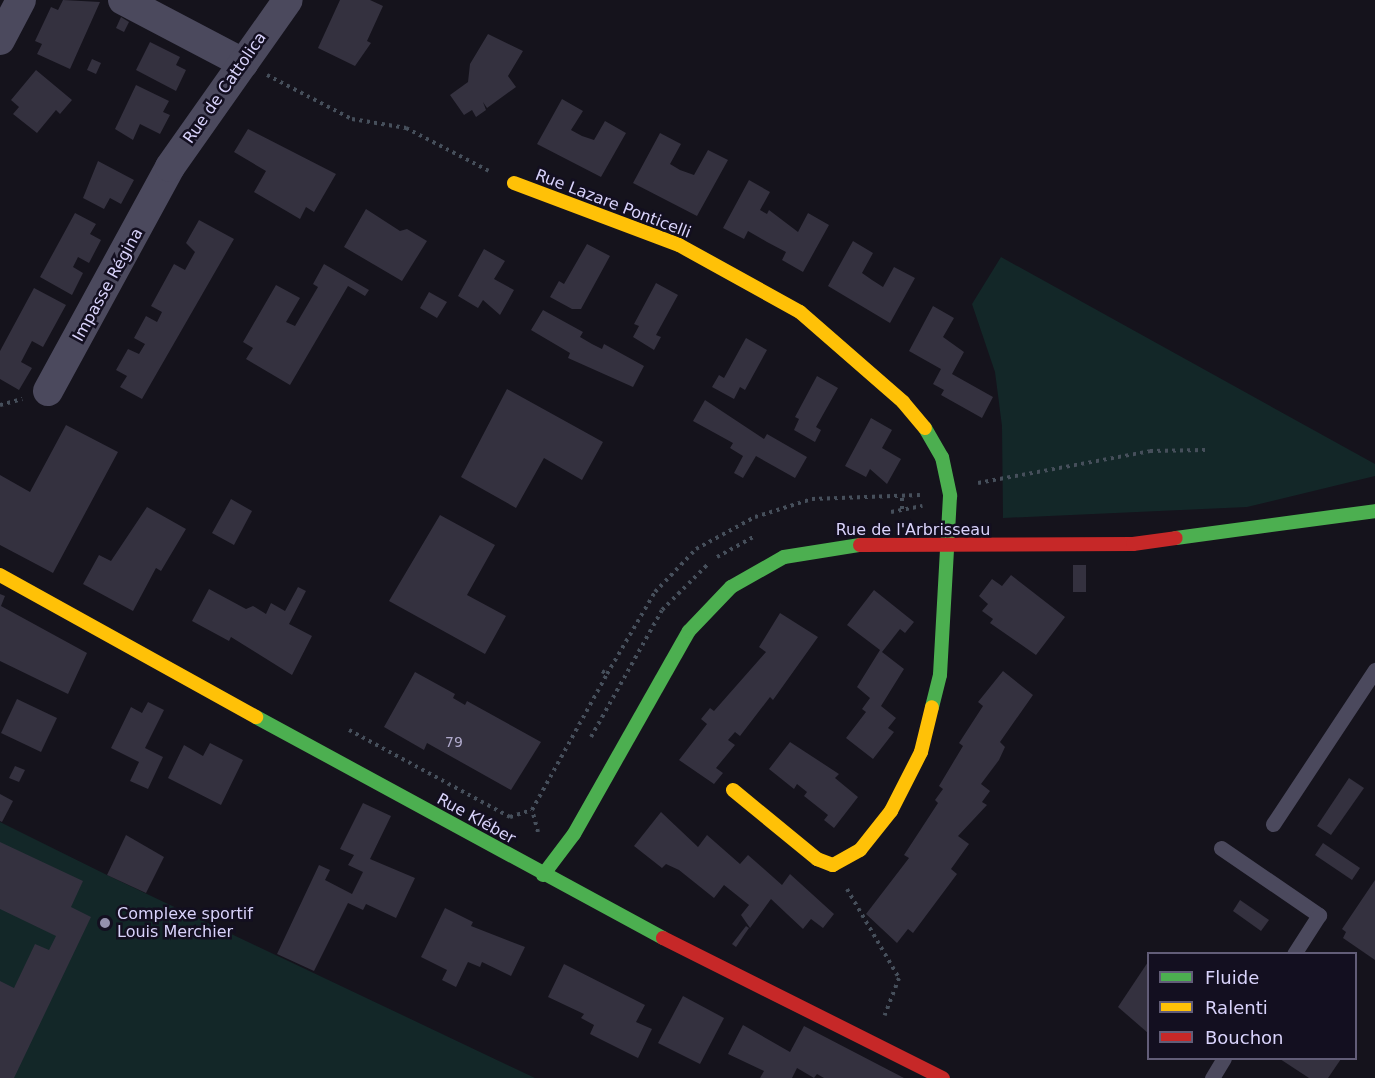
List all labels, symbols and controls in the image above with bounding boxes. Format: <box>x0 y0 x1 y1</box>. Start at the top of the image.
street label: Rue de Cattolica <box>179 29 271 147</box>
street label: Rue Lazare Ponticelli <box>532 165 694 243</box>
street label: Impasse Régina <box>69 225 147 345</box>
street label: Rue de l'Arbrisseau <box>836 520 990 540</box>
house number: 79 <box>445 734 463 750</box>
street label: Rue Kléber <box>433 790 519 848</box>
place label: Complexe sportif Louis Merchier <box>117 904 253 942</box>
marker: Complexe sportif Louis Merchier <box>98 916 112 930</box>
legend <box>1147 952 1357 1060</box>
text: Fluide <box>1205 967 1259 988</box>
text: Ralenti <box>1205 997 1268 1018</box>
text: Bouchon <box>1205 1027 1284 1048</box>

